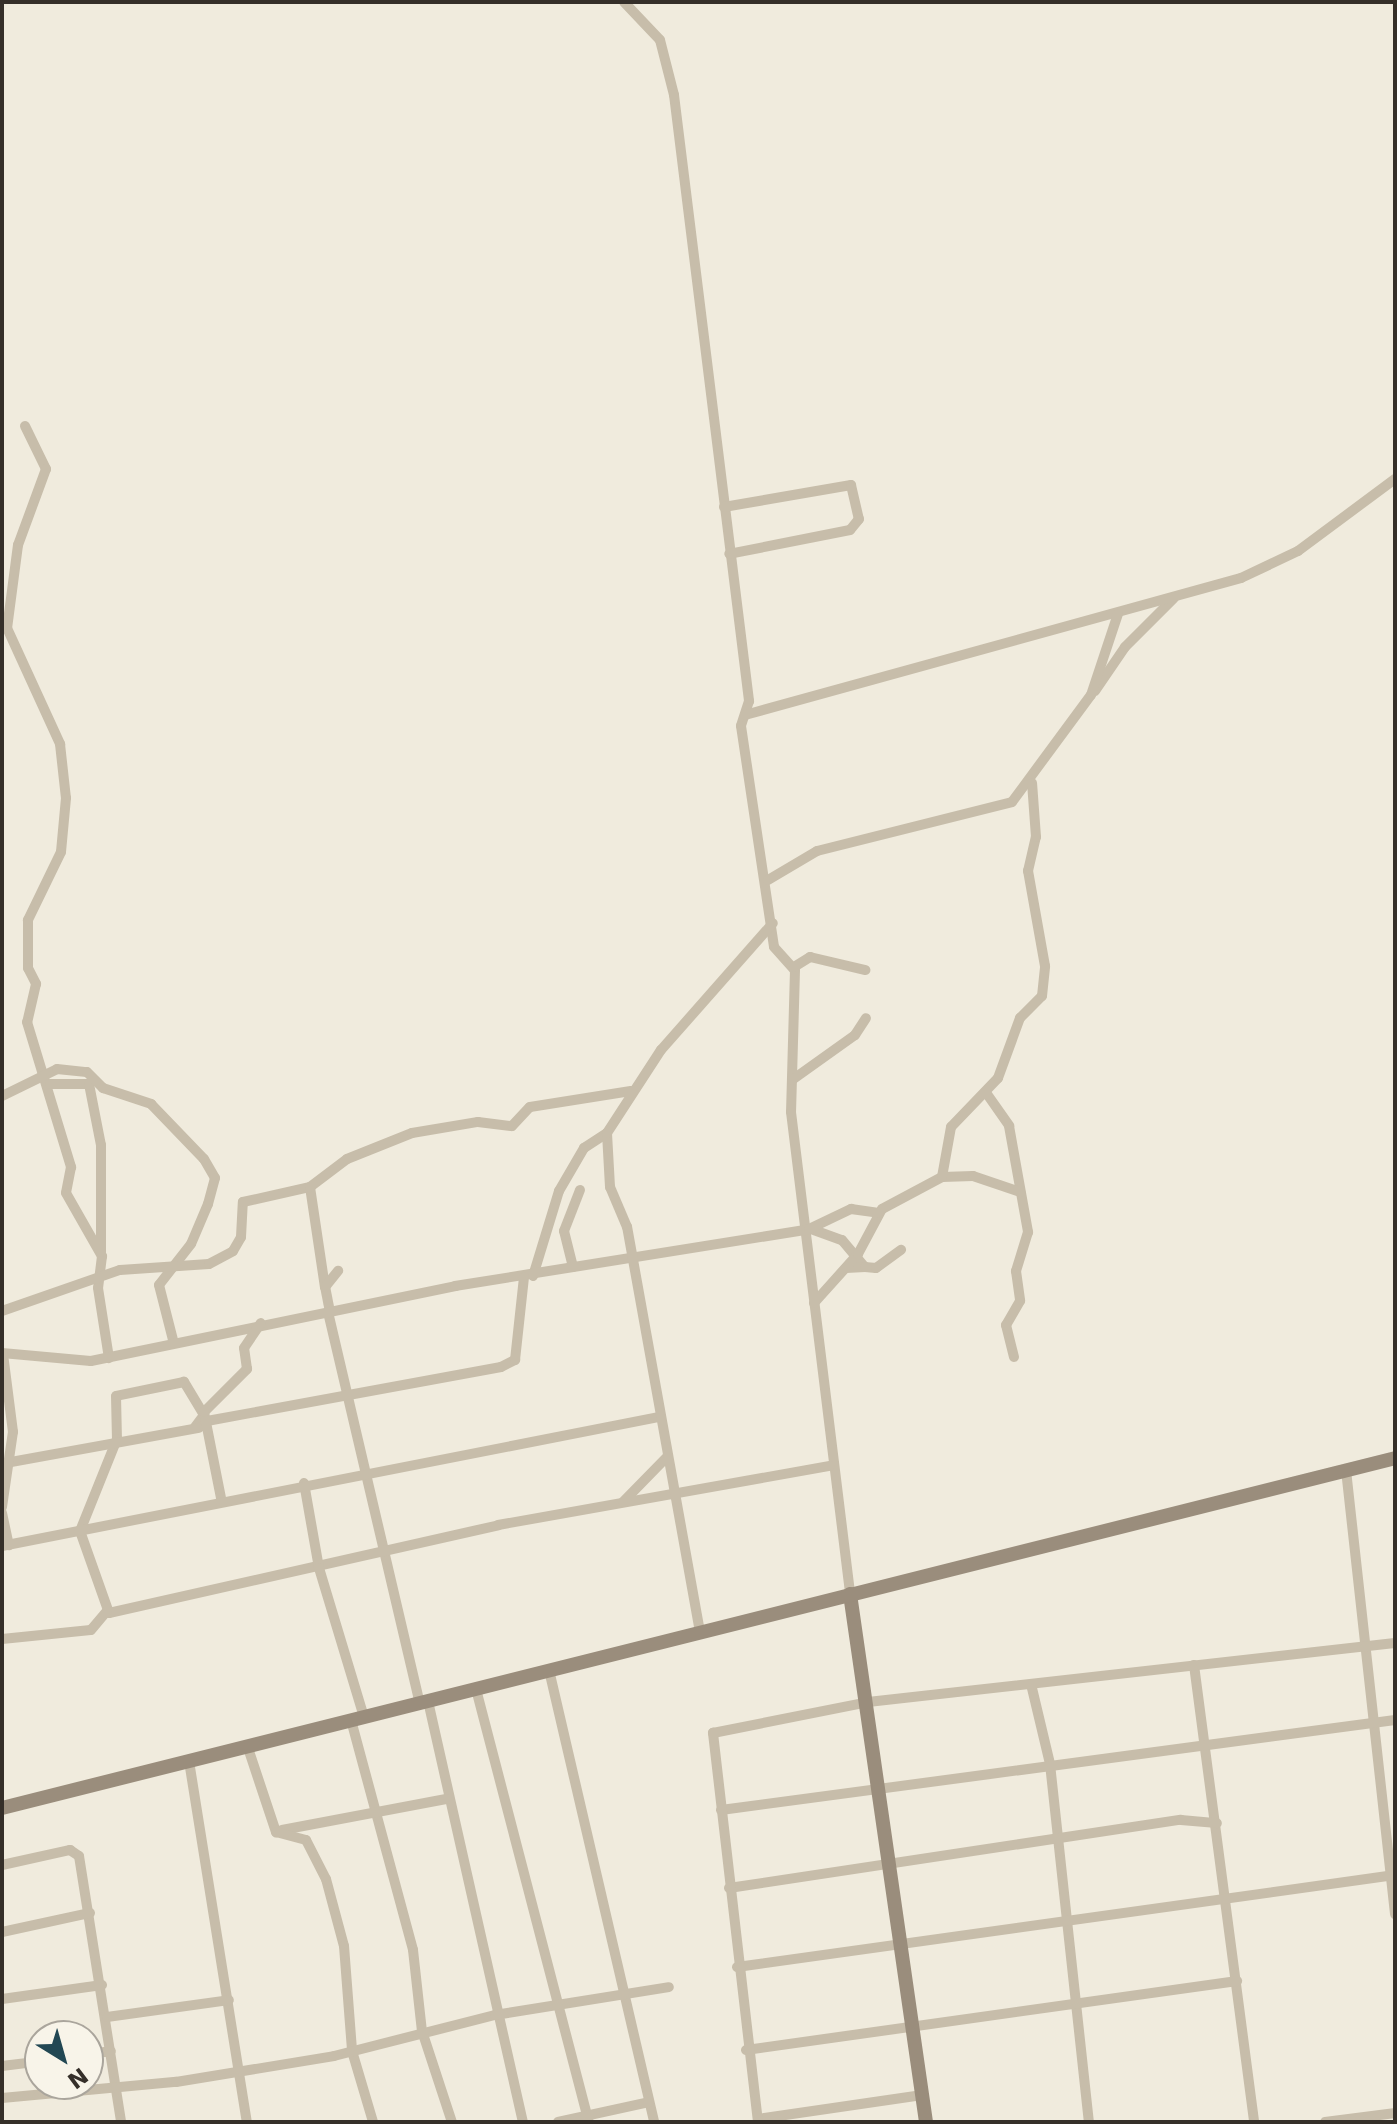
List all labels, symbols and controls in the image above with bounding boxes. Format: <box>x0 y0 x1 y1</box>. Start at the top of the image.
north arrow <box>24 2020 104 2100</box>
text: N <box>63 2062 92 2093</box>

